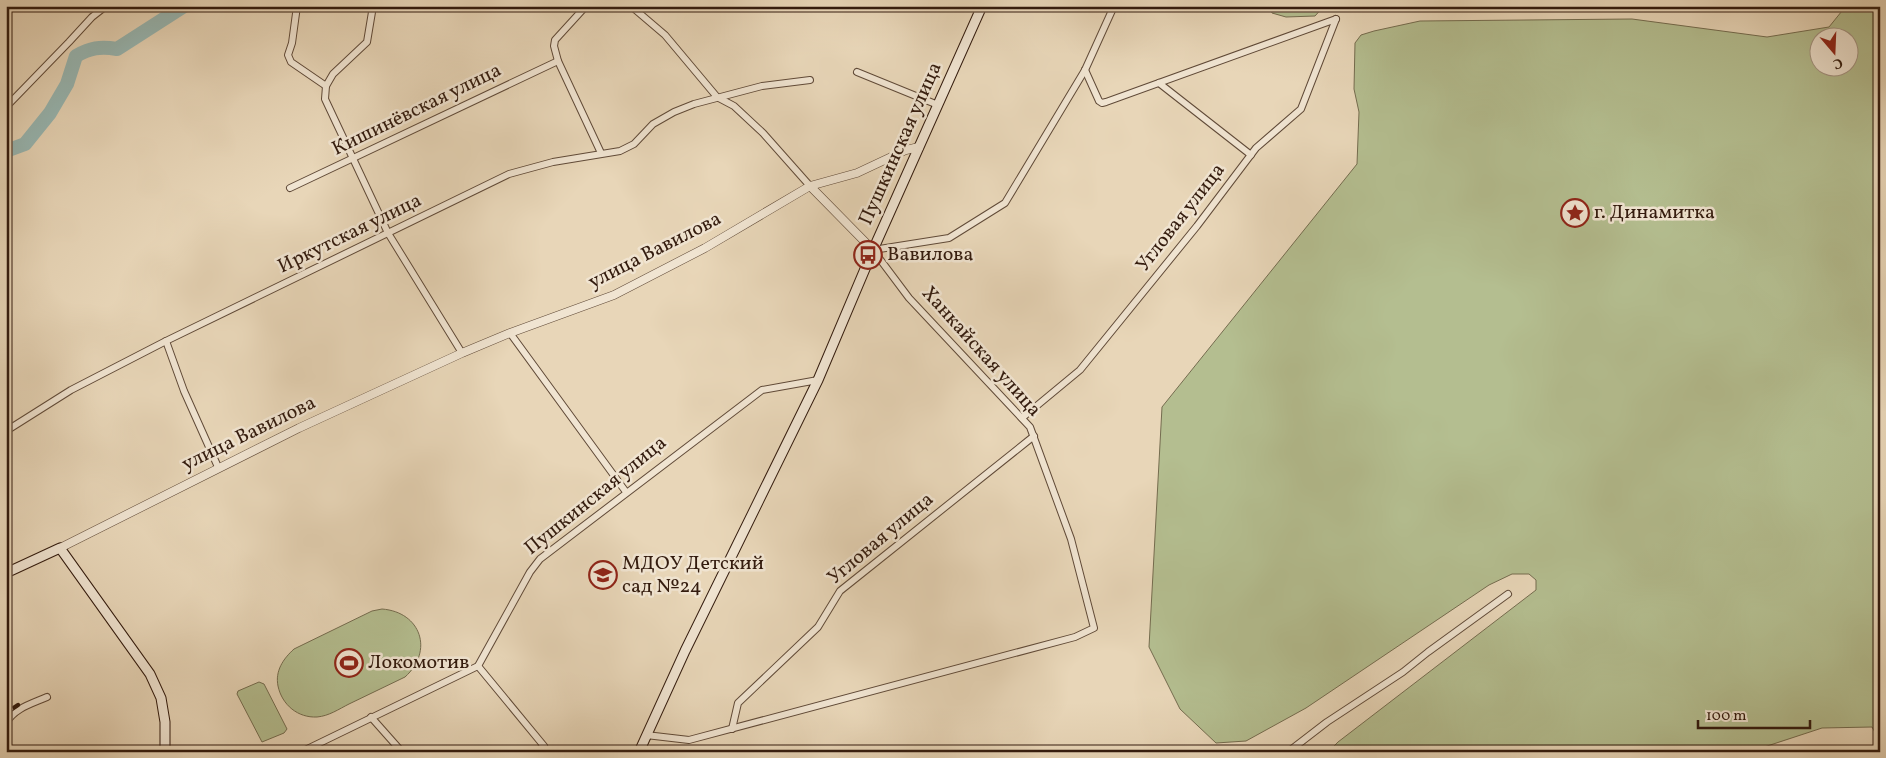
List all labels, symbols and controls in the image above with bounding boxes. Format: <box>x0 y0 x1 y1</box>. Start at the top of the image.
north arrow <box>1808 28 1858 78</box>
text: С <box>1830 52 1845 73</box>
street label: Кишинёвская улица <box>328 57 506 163</box>
street label: Пушкинская улица <box>852 58 950 230</box>
street label: Угловая улица <box>1130 158 1232 278</box>
street label: Иркутская улица <box>273 187 427 281</box>
place icon: г. Динамитка <box>1560 198 1590 228</box>
place label: г. Динамитка <box>1594 199 1715 227</box>
street label: улица Вавилова <box>584 205 726 297</box>
bus stop icon: Вавилова <box>853 240 883 270</box>
place label: Вавилова <box>887 241 973 269</box>
street label: Ханкайская улица <box>915 280 1047 424</box>
street label: улица Вавилова <box>177 389 321 479</box>
street label: Пушкинская улица <box>519 430 673 562</box>
street label: Угловая улица <box>822 486 940 592</box>
place label: МДОУ Детский сад №24 <box>622 550 764 601</box>
school or university icon: МДОУ Детский сад №24 <box>588 560 618 590</box>
sports icon: Локомотив <box>334 648 364 678</box>
place label: Локомотив <box>368 649 469 677</box>
scale bar <box>1698 698 1811 730</box>
text: 100 m <box>1706 706 1746 727</box>

